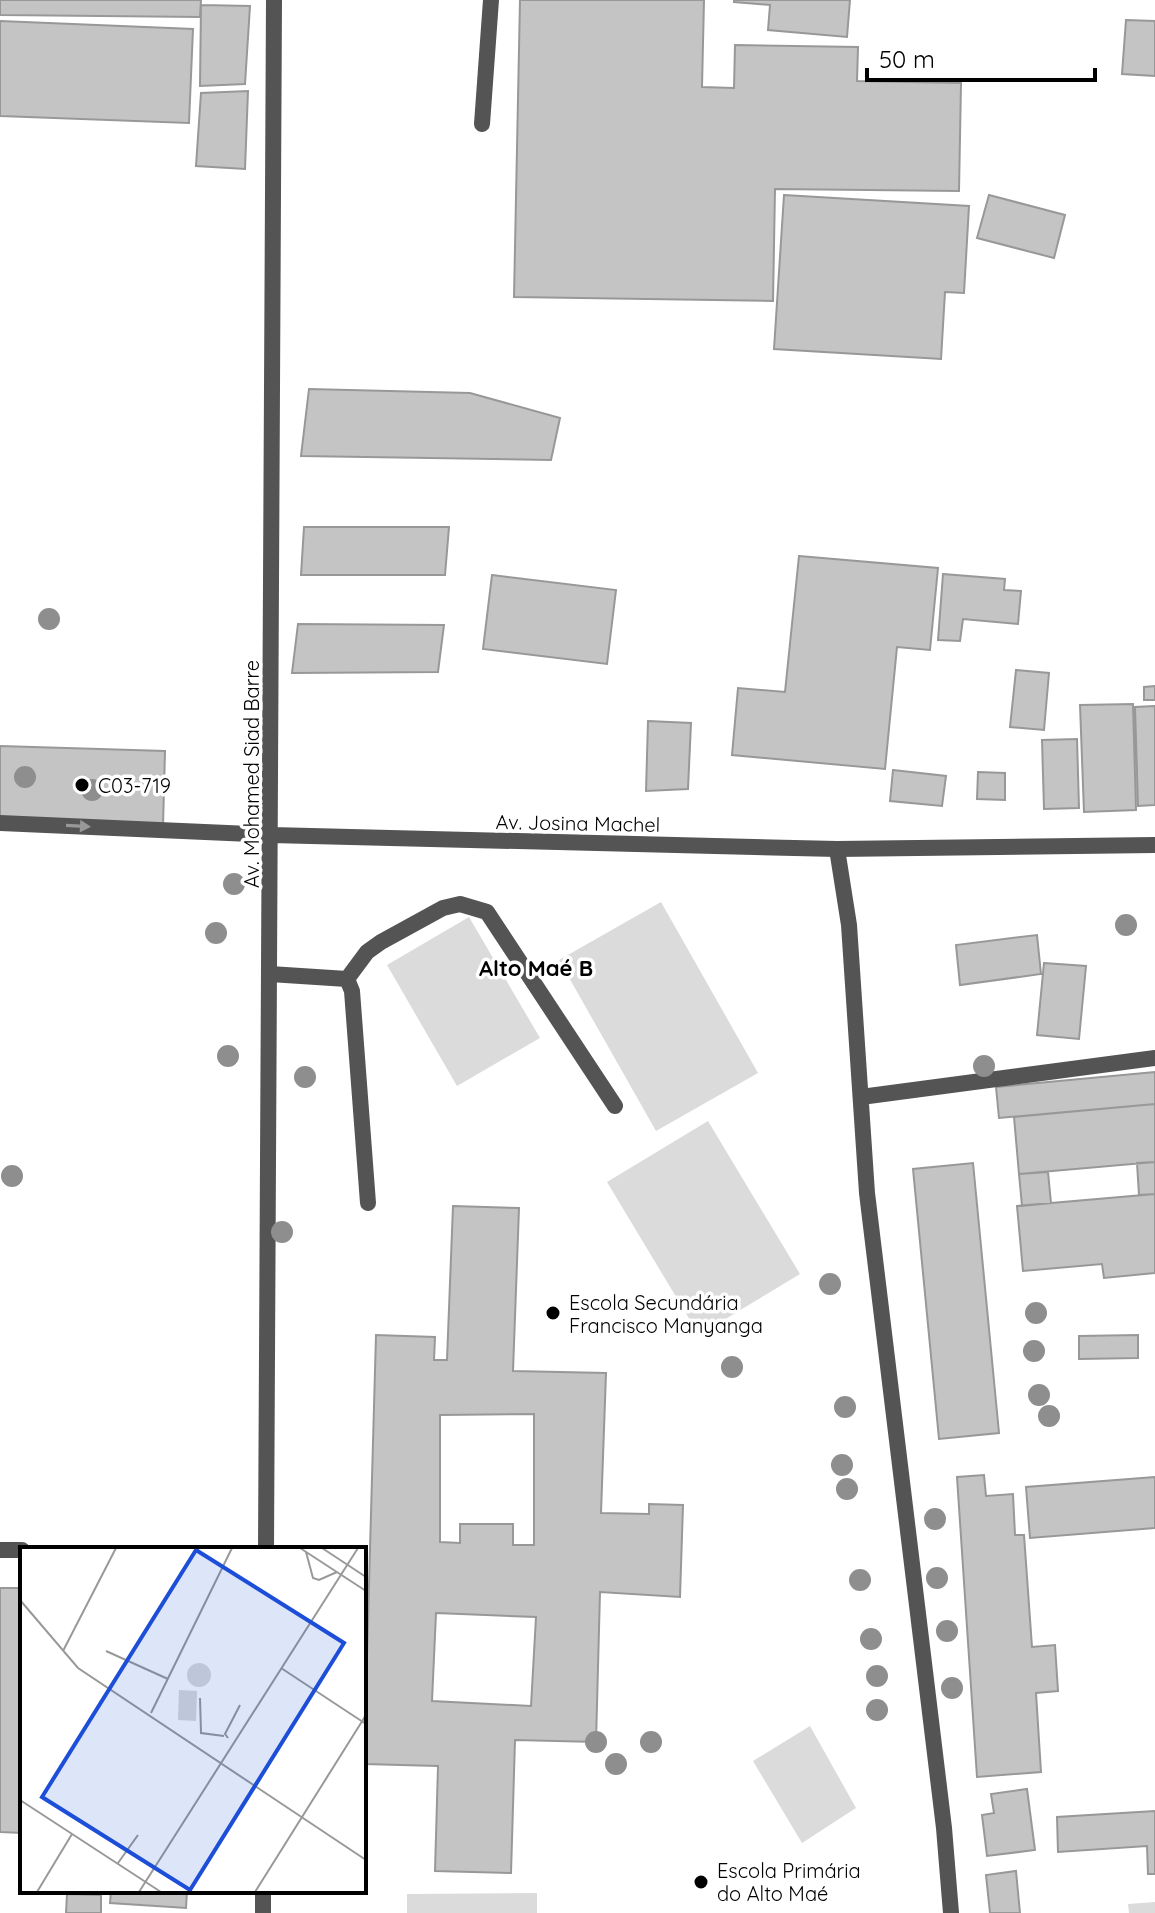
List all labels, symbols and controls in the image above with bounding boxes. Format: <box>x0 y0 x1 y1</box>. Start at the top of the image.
scale bar <box>867 32 1095 82</box>
text: 50 m <box>879 44 935 74</box>
street label: Av. Mohamed Siad Barre <box>239 660 264 888</box>
place label: C03-719 <box>98 773 171 798</box>
marker: C03-719 <box>73 776 91 794</box>
street label: Av. Josina Machel <box>495 809 661 837</box>
one-way arrow <box>66 820 91 833</box>
district label: Alto Maé B <box>479 954 593 982</box>
place label: Escola Secundária Francisco Manyanga <box>569 1290 763 1338</box>
marker: Escola Secundária Francisco Manyanga <box>544 1304 562 1322</box>
inset map <box>20 1547 366 1893</box>
place label: Escola Primária do Alto Maé <box>717 1858 861 1906</box>
marker: Escola Primária do Alto Maé <box>692 1873 710 1891</box>

